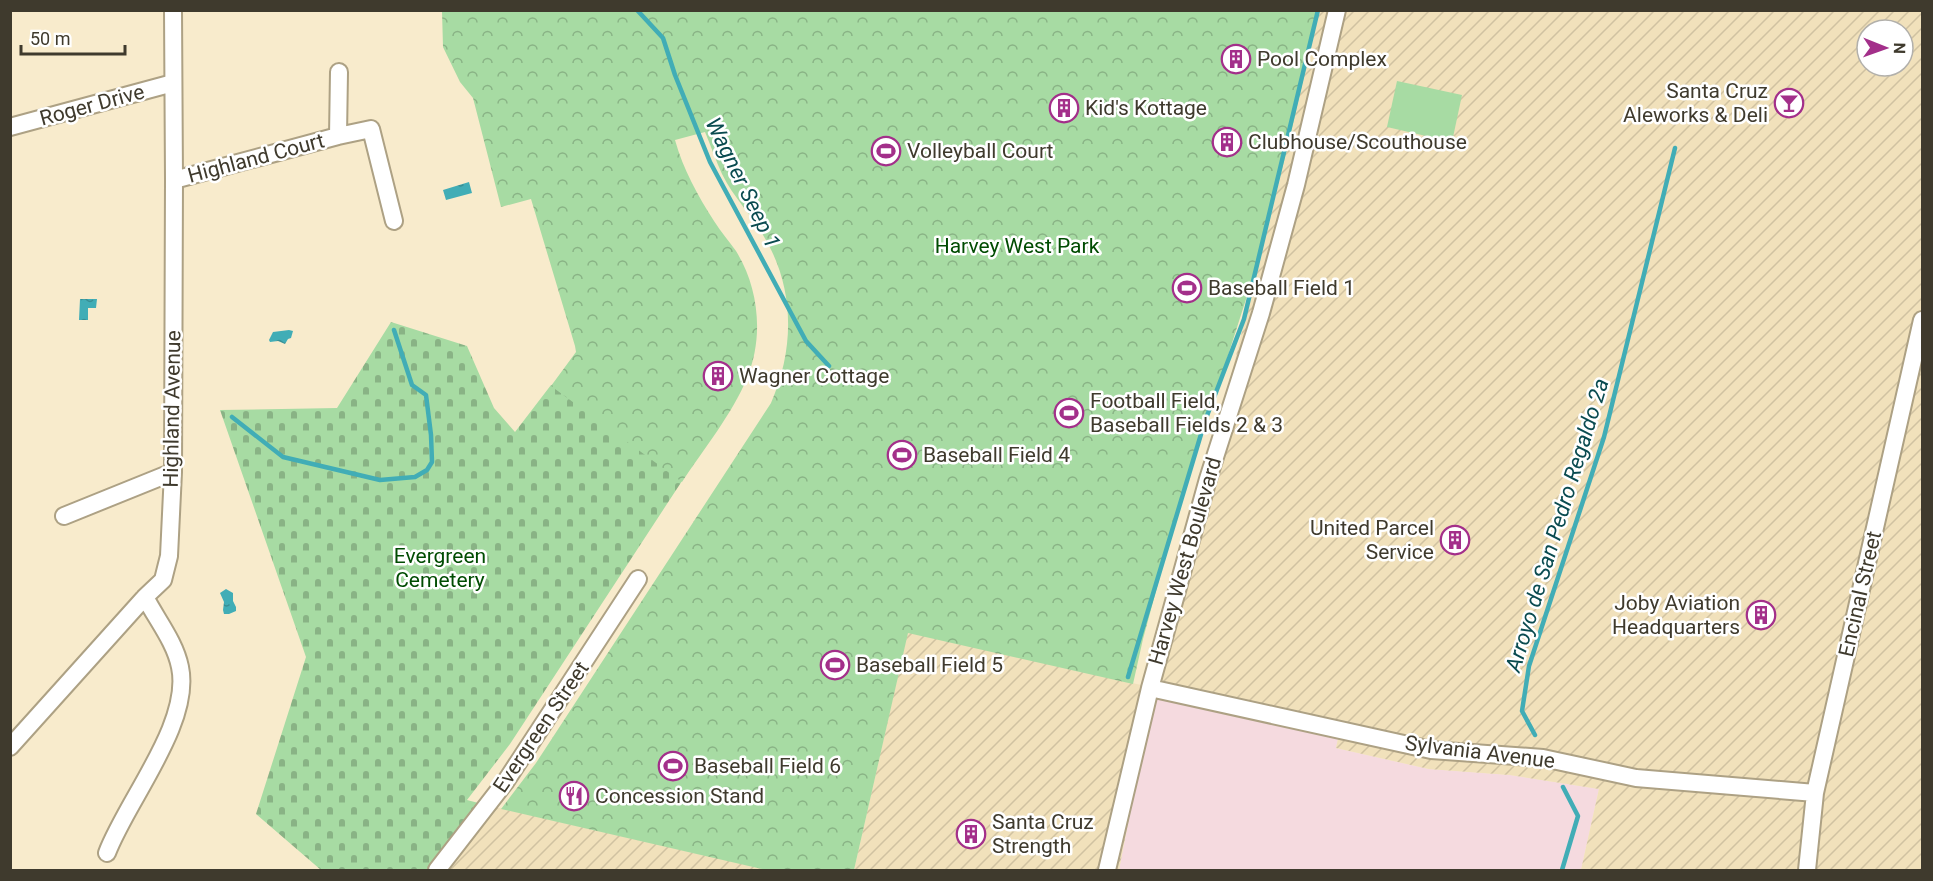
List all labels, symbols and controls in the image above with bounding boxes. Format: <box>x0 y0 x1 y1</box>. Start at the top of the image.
scale bar <box>21 18 124 56</box>
north arrow <box>1855 18 1915 78</box>
text: 50 m <box>30 28 70 49</box>
text: N <box>1890 42 1909 54</box>
building icon: Pool Complex <box>1220 43 1252 75</box>
place label: Pool Complex <box>1257 47 1387 71</box>
place label: Santa Cruz Aleworks & Deli <box>1623 79 1768 127</box>
street label: Roger Drive <box>37 80 147 130</box>
bar icon: Santa Cruz Aleworks & Deli <box>1773 87 1805 119</box>
building icon: Kid's Kottage <box>1048 92 1080 124</box>
place label: Kid's Kottage <box>1085 96 1207 120</box>
water label: Wagner Seep 1 <box>701 113 785 253</box>
building icon: Clubhouse/Scouthouse <box>1211 126 1243 158</box>
street label: Highland Court <box>185 128 327 188</box>
place label: Clubhouse/Scouthouse <box>1248 130 1467 154</box>
sports icon: Volleyball Court <box>870 135 902 167</box>
place label: Volleyball Court <box>907 139 1054 163</box>
park label: Harvey West Park <box>935 234 1100 258</box>
sports icon: Baseball Field 1 <box>1171 272 1203 304</box>
place label: Baseball Field 1 <box>1208 276 1355 300</box>
street label: Highland Avenue <box>159 330 185 488</box>
building icon: Wagner Cottage <box>702 360 734 392</box>
place label: Wagner Cottage <box>739 364 889 388</box>
water label: Arroyo de San Pedro Regaldo 2a <box>1500 375 1614 676</box>
place label: Football Field, Baseball Fields 2 & 3 <box>1090 389 1283 437</box>
sports icon: Football Field, Baseball Fields 2 & 3 <box>1053 397 1085 429</box>
sports icon: Baseball Field 4 <box>886 439 918 471</box>
place label: Baseball Field 4 <box>923 443 1070 467</box>
street label: Harvey West Boulevard <box>1144 454 1226 668</box>
place label: United Parcel Service <box>1310 516 1434 564</box>
building icon: United Parcel Service <box>1439 524 1471 556</box>
street label: Encinal Street <box>1834 529 1886 659</box>
park label: Evergreen Cemetery <box>394 544 486 592</box>
place label: Joby Aviation Headquarters <box>1612 591 1740 639</box>
building icon: Joby Aviation Headquarters <box>1745 599 1777 631</box>
sports icon: Baseball Field 5 <box>819 649 851 681</box>
place label: Baseball Field 5 <box>856 653 1003 677</box>
street label: Evergreen Street <box>488 657 594 797</box>
street label: Sylvania Avenue <box>1404 731 1556 773</box>
sports icon: Baseball Field 6 <box>657 750 689 782</box>
place label: Baseball Field 6 <box>694 754 841 778</box>
restaurant icon: Concession Stand <box>558 780 590 812</box>
place label: Concession Stand <box>595 784 764 808</box>
place label: Santa Cruz Strength <box>992 810 1094 858</box>
building icon: Santa Cruz Strength <box>955 818 987 850</box>

